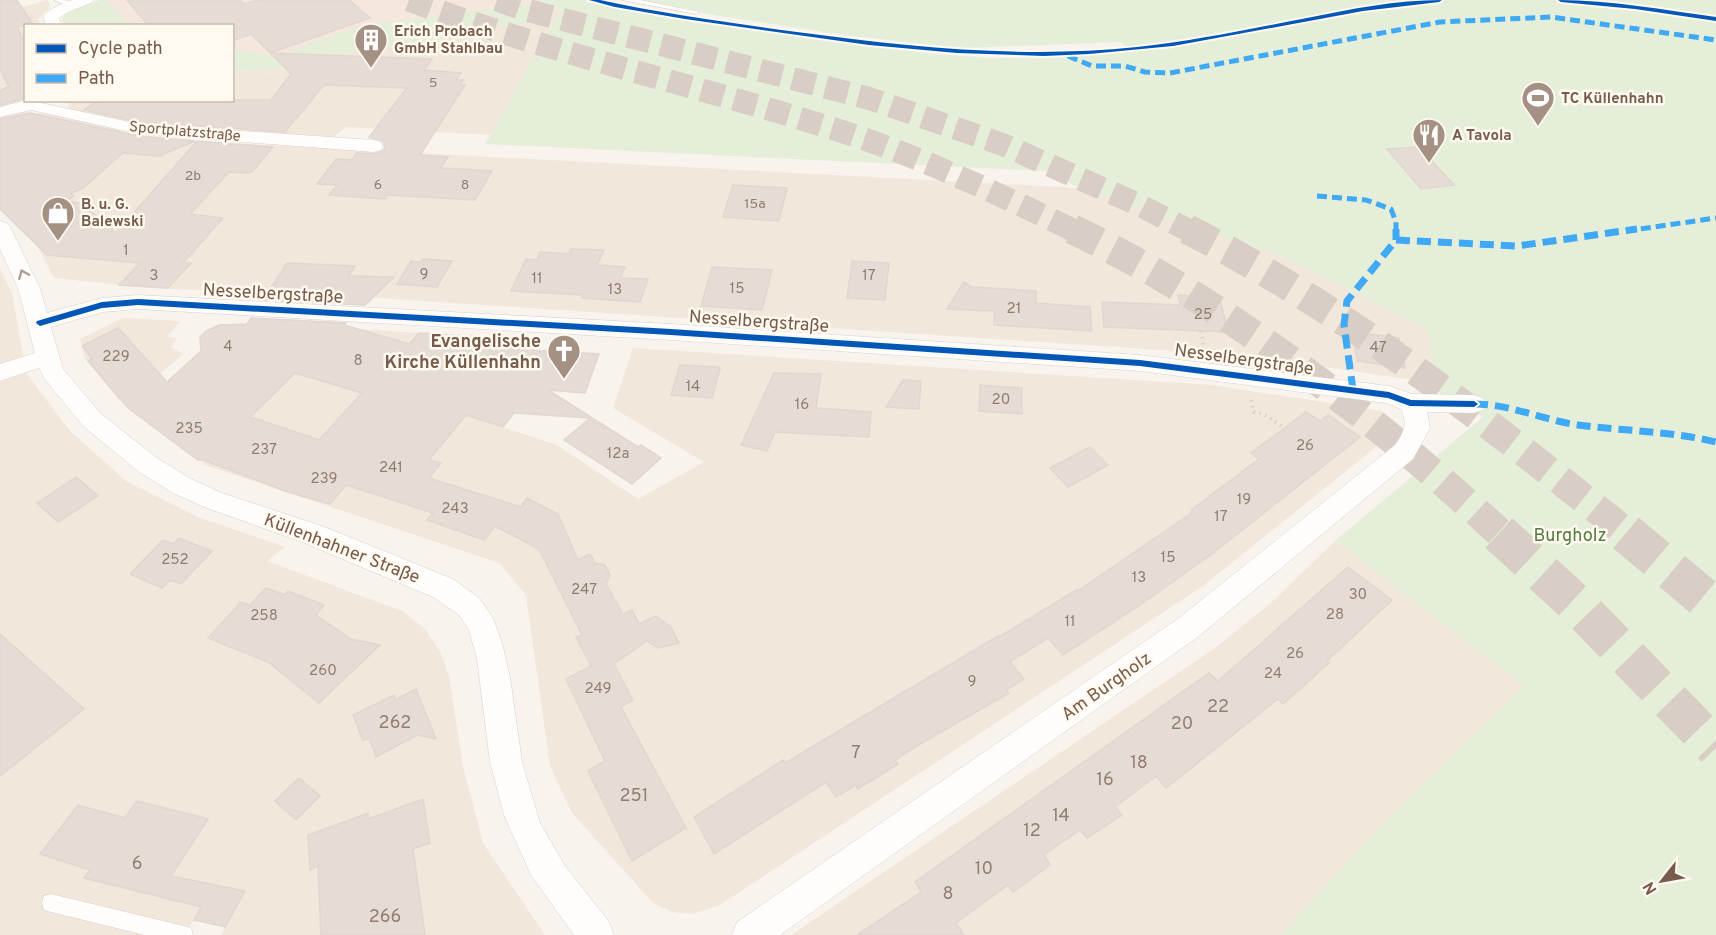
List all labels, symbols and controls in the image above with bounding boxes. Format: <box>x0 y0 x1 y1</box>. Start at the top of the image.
building icon: Erich Probach GmbH Stahlbau <box>353 22 389 69</box>
place label: Erich Probach GmbH Stahlbau <box>394 23 503 59</box>
legend <box>24 24 234 102</box>
text: Cycle path <box>78 38 163 61</box>
text: Path <box>78 68 115 91</box>
house number: 5 <box>429 75 437 92</box>
sports icon: TC Küllenhahn <box>1520 80 1556 127</box>
place label: TC Küllenhahn <box>1561 90 1664 109</box>
restaurant icon: A Tavola <box>1411 117 1447 164</box>
street label: Sportplatzstraße <box>128 118 241 147</box>
place label: A Tavola <box>1452 127 1512 146</box>
house number: 2b <box>185 168 201 185</box>
house number: 6 <box>374 177 382 194</box>
house number: 8 <box>461 177 469 194</box>
shop icon: B. u. G. Balewski <box>40 195 76 242</box>
place label: B. u. G. Balewski <box>81 196 144 232</box>
house number: 15a <box>744 196 766 213</box>
house number: 1 <box>123 242 129 261</box>
house number: 9 <box>420 266 428 285</box>
house number: 3 <box>149 267 159 286</box>
house number: 17 <box>862 267 876 286</box>
one-way arrow <box>18 270 30 281</box>
house number: 11 <box>531 270 543 289</box>
street label: Nesselbergstraße <box>202 279 344 310</box>
house number: 15 <box>730 280 744 299</box>
house number: 13 <box>608 281 622 300</box>
house number: 21 <box>1007 300 1021 319</box>
street label: Nesselbergstraße <box>688 306 830 339</box>
house number: 25 <box>1194 306 1212 325</box>
place label: Evangelische Kirche Küllenhahn <box>384 331 541 375</box>
church icon: Evangelische Kirche Küllenhahn <box>546 333 582 380</box>
house number: 4 <box>223 338 233 357</box>
street label: Nesselbergstraße <box>1173 339 1315 382</box>
house number: 47 <box>1370 339 1387 358</box>
house number: 229 <box>102 348 130 367</box>
house number: 8 <box>353 352 363 371</box>
house number: 14 <box>686 378 700 397</box>
house number: 20 <box>992 391 1010 410</box>
house number: 16 <box>795 396 809 415</box>
house number: 235 <box>175 420 203 439</box>
house number: 26 <box>1296 437 1314 456</box>
house number: 237 <box>251 441 277 460</box>
house number: 12a <box>607 445 629 464</box>
house number: 241 <box>379 459 403 478</box>
house number: 239 <box>311 470 337 489</box>
house number: 19 <box>1237 491 1251 510</box>
house number: 243 <box>441 500 469 519</box>
house number: 17 <box>1214 508 1228 527</box>
street label: Küllenhahner Straße <box>260 509 423 590</box>
park label: Burgholz <box>1533 525 1607 548</box>
house number: 15 <box>1161 549 1175 568</box>
house number: 252 <box>161 551 189 570</box>
house number: 13 <box>1132 569 1146 588</box>
house number: 247 <box>571 581 597 600</box>
house number: 30 <box>1349 586 1367 605</box>
house number: 28 <box>1326 606 1344 625</box>
house number: 258 <box>250 607 278 626</box>
house number: 11 <box>1064 613 1076 632</box>
house number: 26 <box>1286 645 1304 664</box>
street label: Am Burgholz <box>1057 648 1156 727</box>
house number: 260 <box>309 662 337 681</box>
house number: 24 <box>1264 665 1282 684</box>
house number: 9 <box>968 673 976 692</box>
house number: 249 <box>584 680 612 699</box>
house number: 22 <box>1207 696 1229 719</box>
house number: 262 <box>379 712 411 735</box>
house number: 20 <box>1171 713 1193 736</box>
house number: 7 <box>851 742 861 765</box>
house number: 18 <box>1130 752 1148 775</box>
house number: 16 <box>1096 769 1114 792</box>
house number: 251 <box>620 785 648 808</box>
house number: 14 <box>1052 805 1070 828</box>
house number: 12 <box>1023 820 1041 843</box>
north arrow <box>1632 851 1692 911</box>
house number: 6 <box>132 853 142 876</box>
house number: 10 <box>975 858 993 881</box>
text: N <box>1639 878 1662 898</box>
house number: 8 <box>943 883 954 906</box>
house number: 266 <box>369 906 401 929</box>

